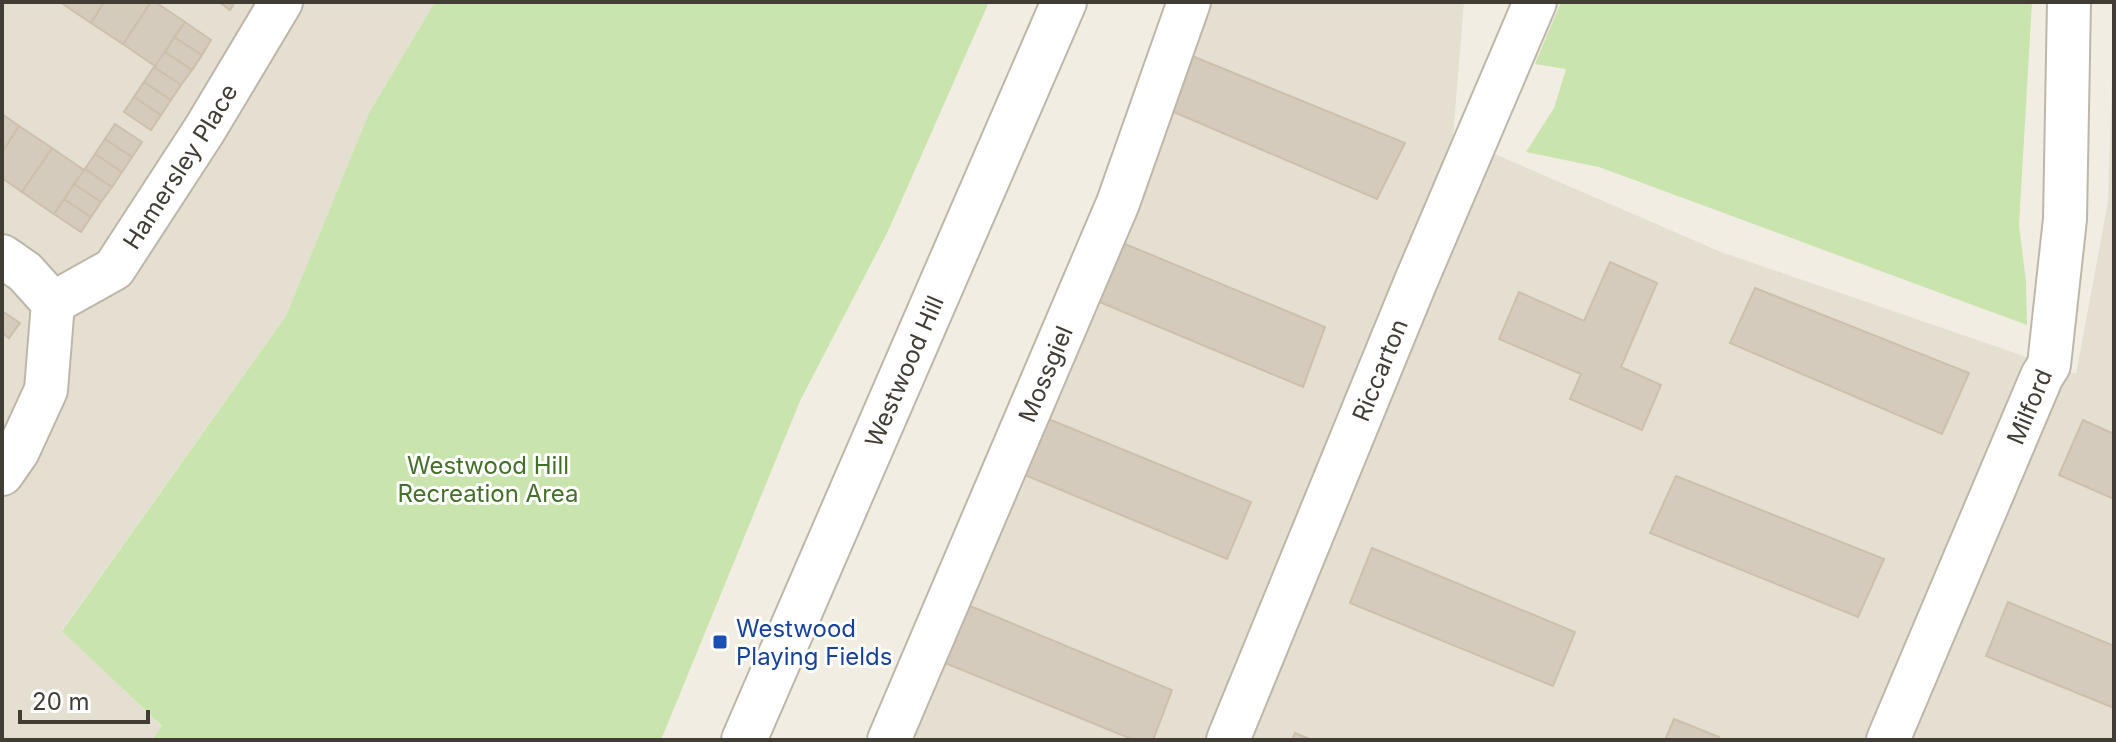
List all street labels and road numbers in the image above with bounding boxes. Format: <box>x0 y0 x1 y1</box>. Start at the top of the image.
street label: Hamersley Place <box>117 78 243 254</box>
street label: Westwood Hill <box>858 291 949 451</box>
street label: Riccarton <box>1346 314 1414 425</box>
street label: Mossgiel <box>1012 321 1078 426</box>
street label: Milford <box>2000 364 2058 449</box>

